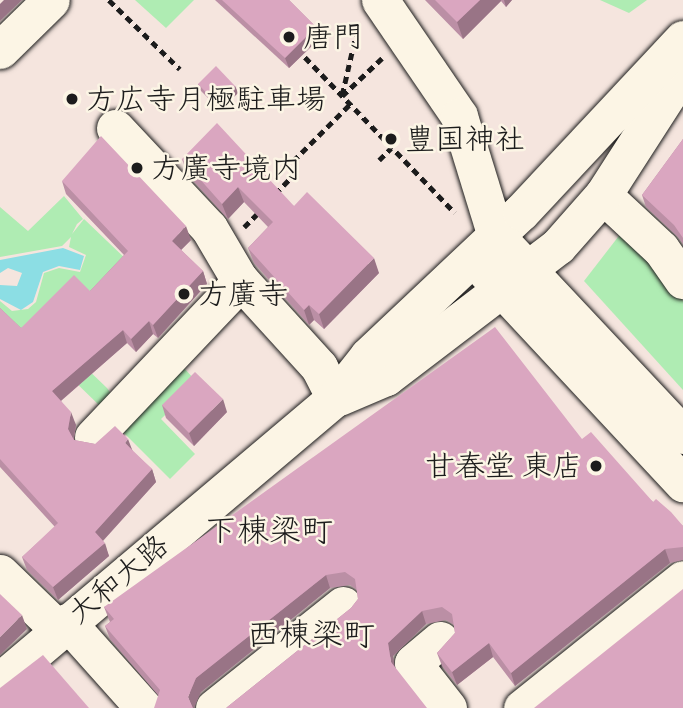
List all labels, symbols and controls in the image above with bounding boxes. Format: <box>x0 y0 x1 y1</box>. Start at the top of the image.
place label: 唐門 <box>303 19 363 55</box>
marker: 唐門 <box>281 29 297 45</box>
place label: 方広寺月極駐車場 <box>86 81 326 117</box>
marker: 方広寺月極駐車場 <box>64 91 80 107</box>
place label: 豊国神社 <box>405 121 525 157</box>
marker: 豊国神社 <box>383 131 399 147</box>
place label: 方廣寺境内 <box>151 150 301 186</box>
marker: 方廣寺境内 <box>129 160 145 176</box>
place label: 方廣寺 <box>198 276 288 312</box>
marker: 方廣寺 <box>176 286 192 302</box>
place label: 甘春堂 東店 <box>425 448 582 484</box>
marker: 甘春堂 東店 <box>588 458 604 474</box>
district label: 下棟梁町 <box>205 512 333 550</box>
street label: 大和大路 <box>60 527 176 631</box>
district label: 西棟梁町 <box>247 616 375 654</box>

